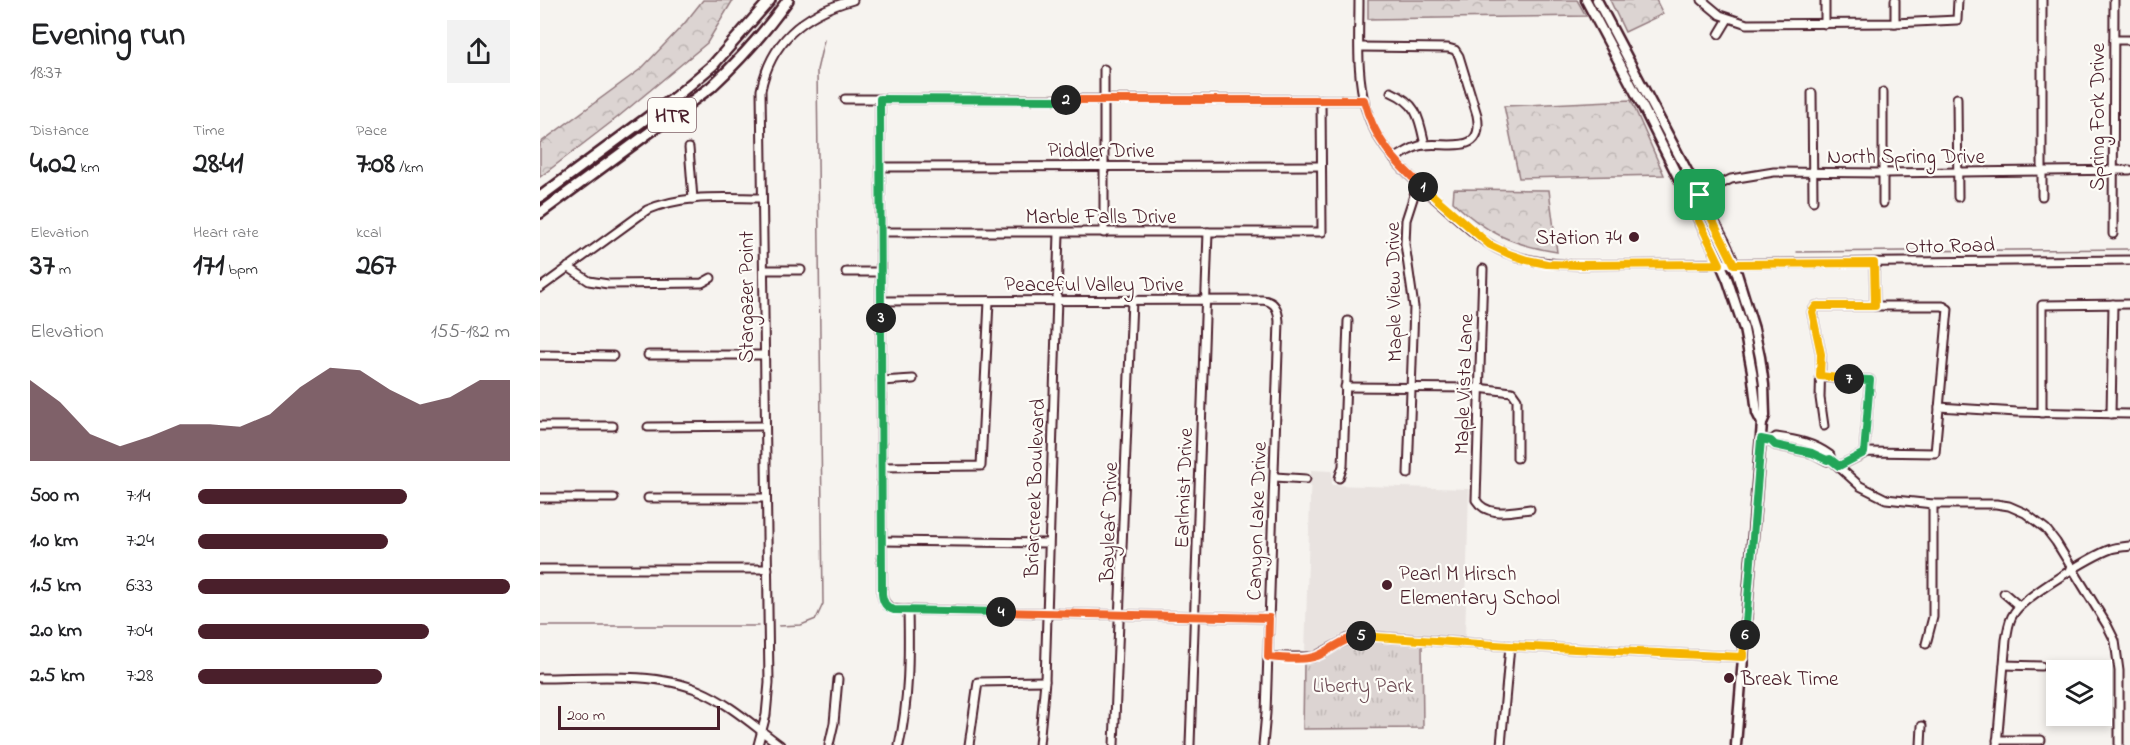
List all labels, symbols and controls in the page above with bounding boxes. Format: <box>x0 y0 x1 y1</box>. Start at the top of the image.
text: Evening run <box>30 12 185 60</box>
button: share <box>447 20 510 83</box>
street label: Spring Fork Drive <box>2084 43 2116 191</box>
text: 18:37 <box>30 59 62 88</box>
pin: 2 <box>1051 85 1081 115</box>
text: 2 <box>1062 88 1070 112</box>
road number: HTR <box>648 98 696 132</box>
text: Distance <box>30 119 89 143</box>
text: Time <box>193 119 225 143</box>
text: Pace <box>356 119 387 143</box>
street label: Piddler Drive <box>1048 137 1155 167</box>
text: 4.02 <box>30 143 76 187</box>
text: 28:41 <box>193 143 244 187</box>
text: 7:08 <box>356 143 395 187</box>
street label: North Spring Drive <box>1827 143 1986 175</box>
text: km <box>76 156 100 180</box>
text: /km <box>395 156 424 180</box>
pin <box>1674 169 1725 220</box>
pin: 1 <box>1408 172 1438 202</box>
text: 1 <box>1420 175 1426 199</box>
icon: arrive <box>1683 178 1716 211</box>
street label: Marble Falls Drive <box>1025 203 1177 233</box>
text: Elevation <box>30 221 89 245</box>
text: Heart rate <box>193 221 259 245</box>
text: kcal <box>356 221 381 245</box>
street label: Maple View Drive <box>1379 221 1411 362</box>
place label: Station 74 <box>1535 224 1622 254</box>
marker: Station 74 <box>1627 230 1641 244</box>
street label: Stargazer Point <box>733 231 765 363</box>
street label: Otto Road <box>1905 231 1995 263</box>
text: 37 <box>30 245 55 289</box>
text: 171 <box>193 245 224 289</box>
text: 267 <box>356 245 396 289</box>
text: m <box>55 258 71 282</box>
text: bpm <box>224 258 258 282</box>
street label: Peaceful Valley Drive <box>1004 271 1184 303</box>
pin: 3 <box>866 303 896 333</box>
text: 3 <box>878 306 884 330</box>
street label: Maple Vista Lane <box>1448 313 1482 455</box>
text: Elevation <box>30 318 104 347</box>
text: 155–182 m <box>431 318 510 347</box>
pin: 7 <box>1834 364 1864 394</box>
text: 7 <box>1846 367 1852 391</box>
street label: Briarcreek Boulevard <box>1018 398 1054 579</box>
street label: Earlmist Drive <box>1168 426 1202 549</box>
street label: Canyon Lake Drive <box>1240 441 1278 601</box>
street label: Bayleaf Drive <box>1093 461 1129 584</box>
text: 500 m <box>30 482 79 511</box>
text: 7:14 <box>126 482 151 511</box>
text: 1.0 km <box>30 527 78 556</box>
text: 7:24 <box>126 527 154 556</box>
place label: Pearl M Hirsch Elementary School <box>1399 560 1560 616</box>
text: 1.5 km <box>30 572 81 601</box>
text: 6:33 <box>126 572 153 601</box>
marker: Pearl M Hirsch Elementary School <box>1380 578 1394 592</box>
pin: 4 <box>986 597 1016 627</box>
text: 4 <box>998 600 1004 624</box>
text: 2.0 km <box>30 617 82 646</box>
text: 7:04 <box>126 617 153 646</box>
pin: 6 <box>1730 620 1760 650</box>
pin: 5 <box>1346 621 1376 651</box>
text: 6 <box>1741 623 1749 647</box>
text: 5 <box>1356 624 1366 648</box>
map controls <box>2046 660 2112 726</box>
button: layers <box>2046 660 2112 726</box>
text: 2.5 km <box>30 662 85 691</box>
text: 7:28 <box>126 662 153 691</box>
place label: Break Time <box>1740 665 1839 695</box>
marker: Break Time <box>1722 671 1736 685</box>
park label: Liberty Park <box>1313 672 1414 704</box>
scale bar <box>558 703 720 730</box>
text: 200 m <box>567 704 605 728</box>

